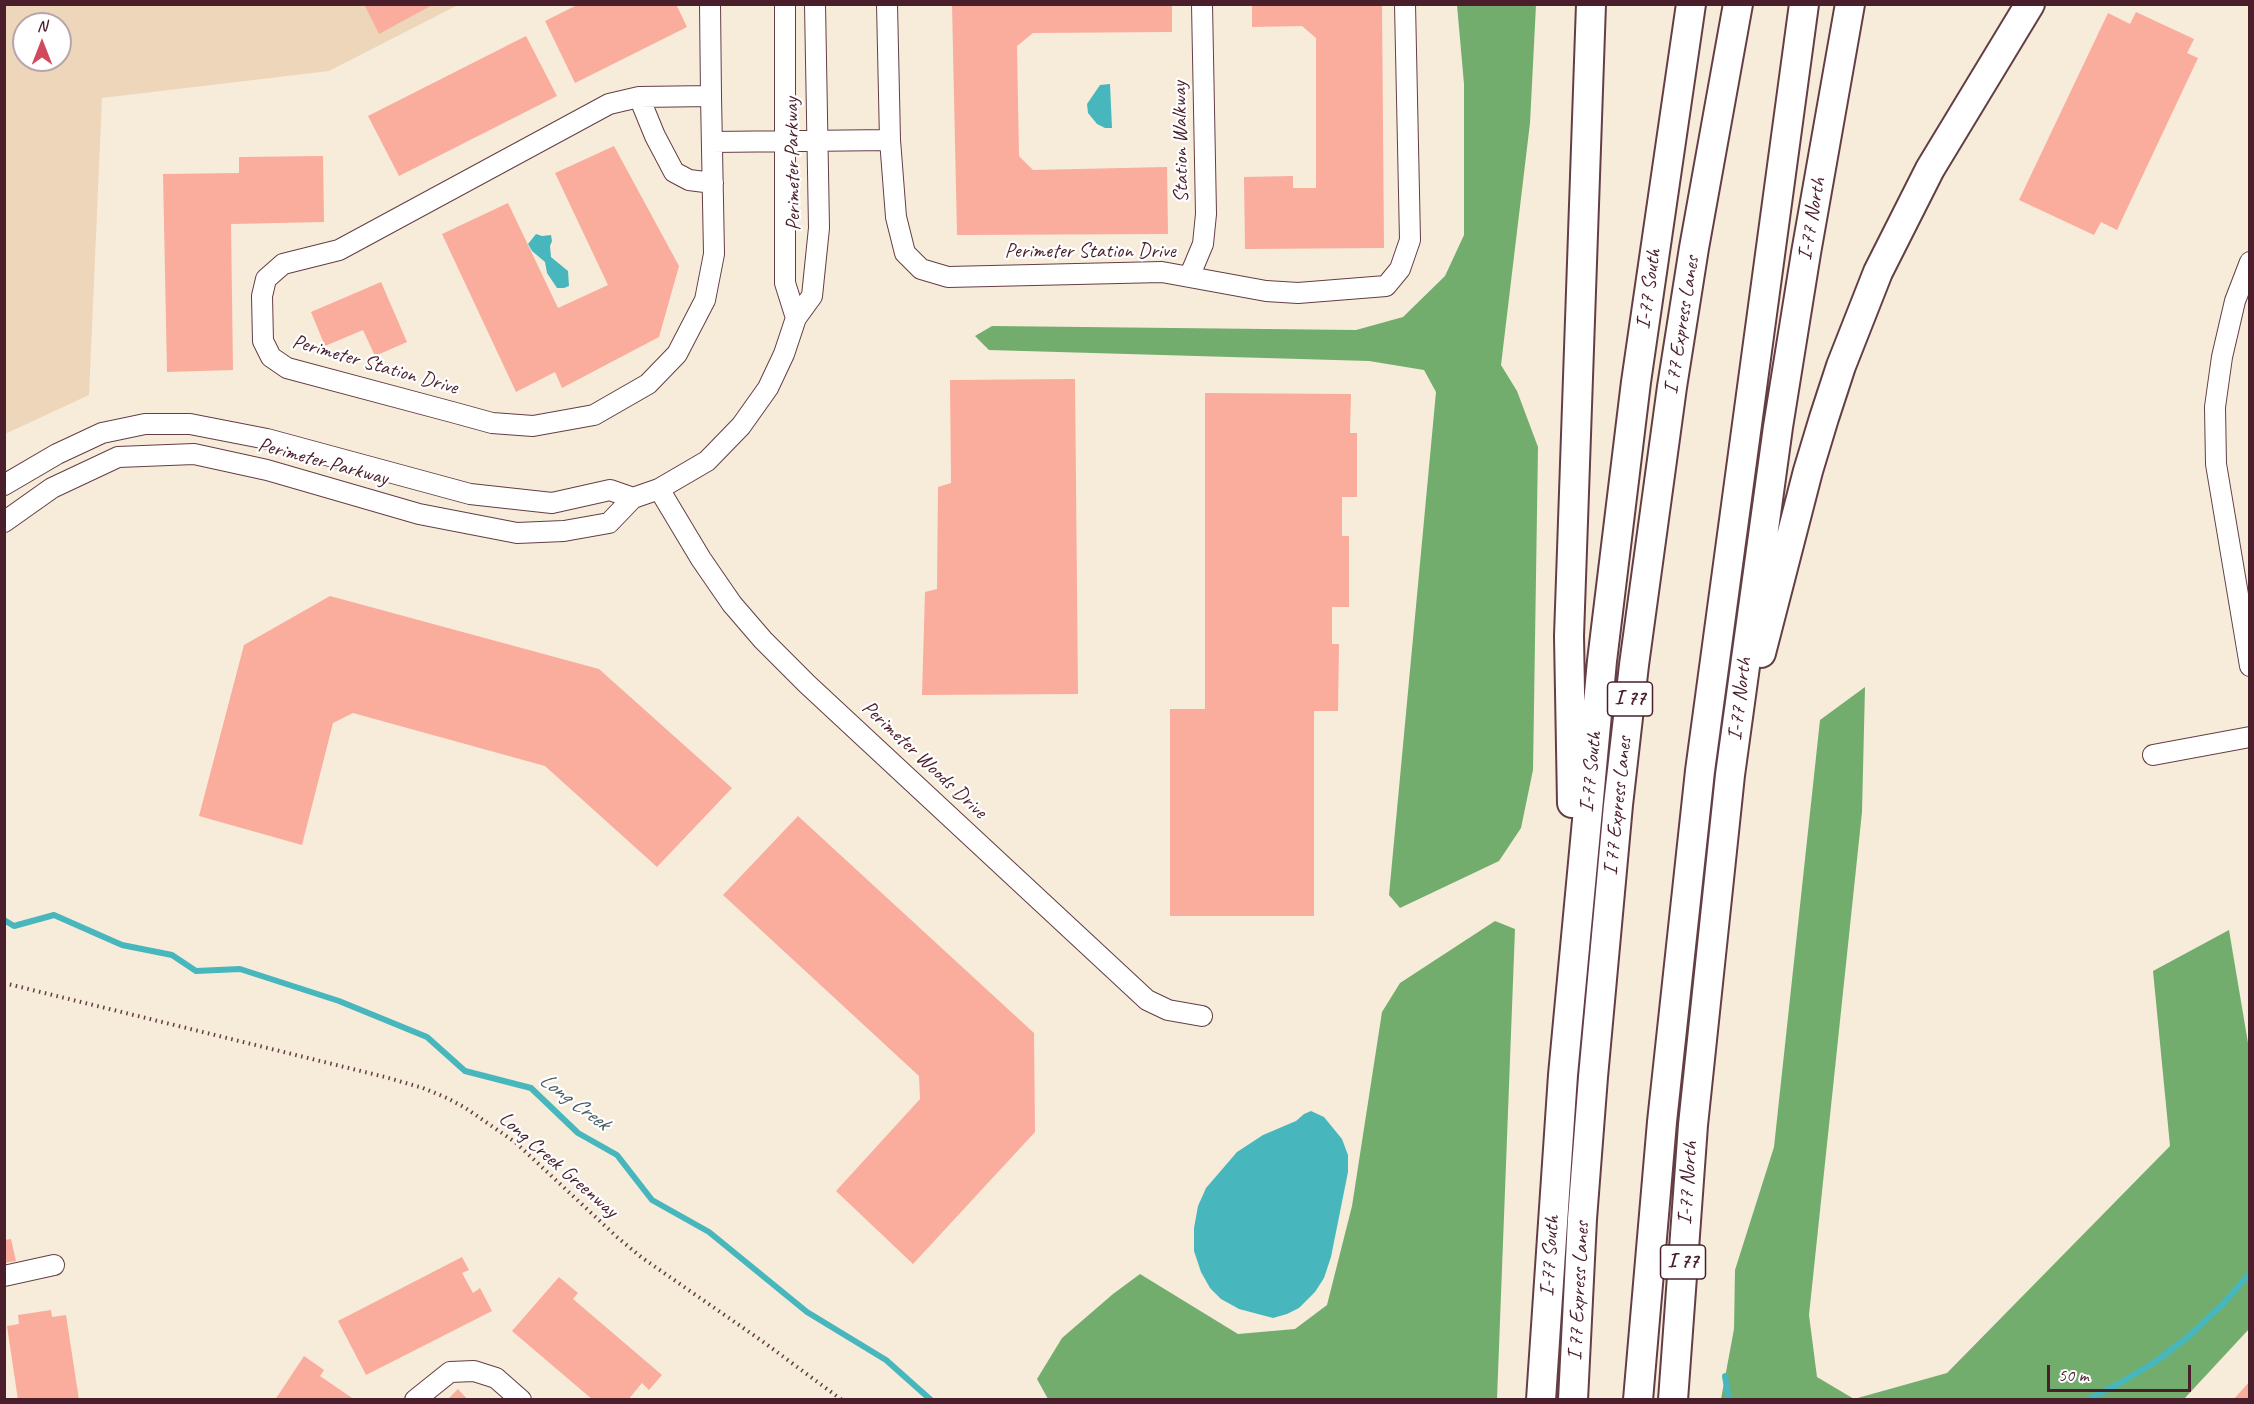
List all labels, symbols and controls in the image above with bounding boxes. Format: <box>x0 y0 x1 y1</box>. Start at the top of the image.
north arrow <box>12 12 72 72</box>
text: N <box>37 16 47 36</box>
street label: Station Walkway <box>1167 81 1195 203</box>
street label: Perimeter Parkway <box>779 97 807 231</box>
street label: I-77 North <box>1792 176 1832 262</box>
street label: Perimeter Station Drive <box>1004 238 1176 264</box>
street label: I-77 South <box>1631 247 1667 331</box>
street label: I 77 Express Lanes <box>1659 254 1705 396</box>
street label: Perimeter Station Drive <box>289 329 461 401</box>
street label: Perimeter Parkway <box>255 433 391 491</box>
street label: I-77 North <box>1722 656 1758 742</box>
road number: I 77 <box>1608 682 1652 716</box>
street label: Perimeter Woods Drive <box>856 696 992 824</box>
street label: I-77 South <box>1574 730 1608 814</box>
street label: I 77 Express Lanes <box>1598 735 1638 877</box>
water label: Long Creek <box>534 1067 614 1137</box>
street label: Long Creek Greenway <box>493 1106 623 1224</box>
street label: I-77 North <box>1673 1141 1703 1225</box>
street label: I-77 South <box>1535 1215 1565 1297</box>
street label: I 77 Express Lanes <box>1563 1221 1595 1361</box>
road number: I 77 <box>1660 1245 1706 1279</box>
scale bar <box>2050 1353 2194 1391</box>
text: 50 m <box>2058 1364 2089 1386</box>

